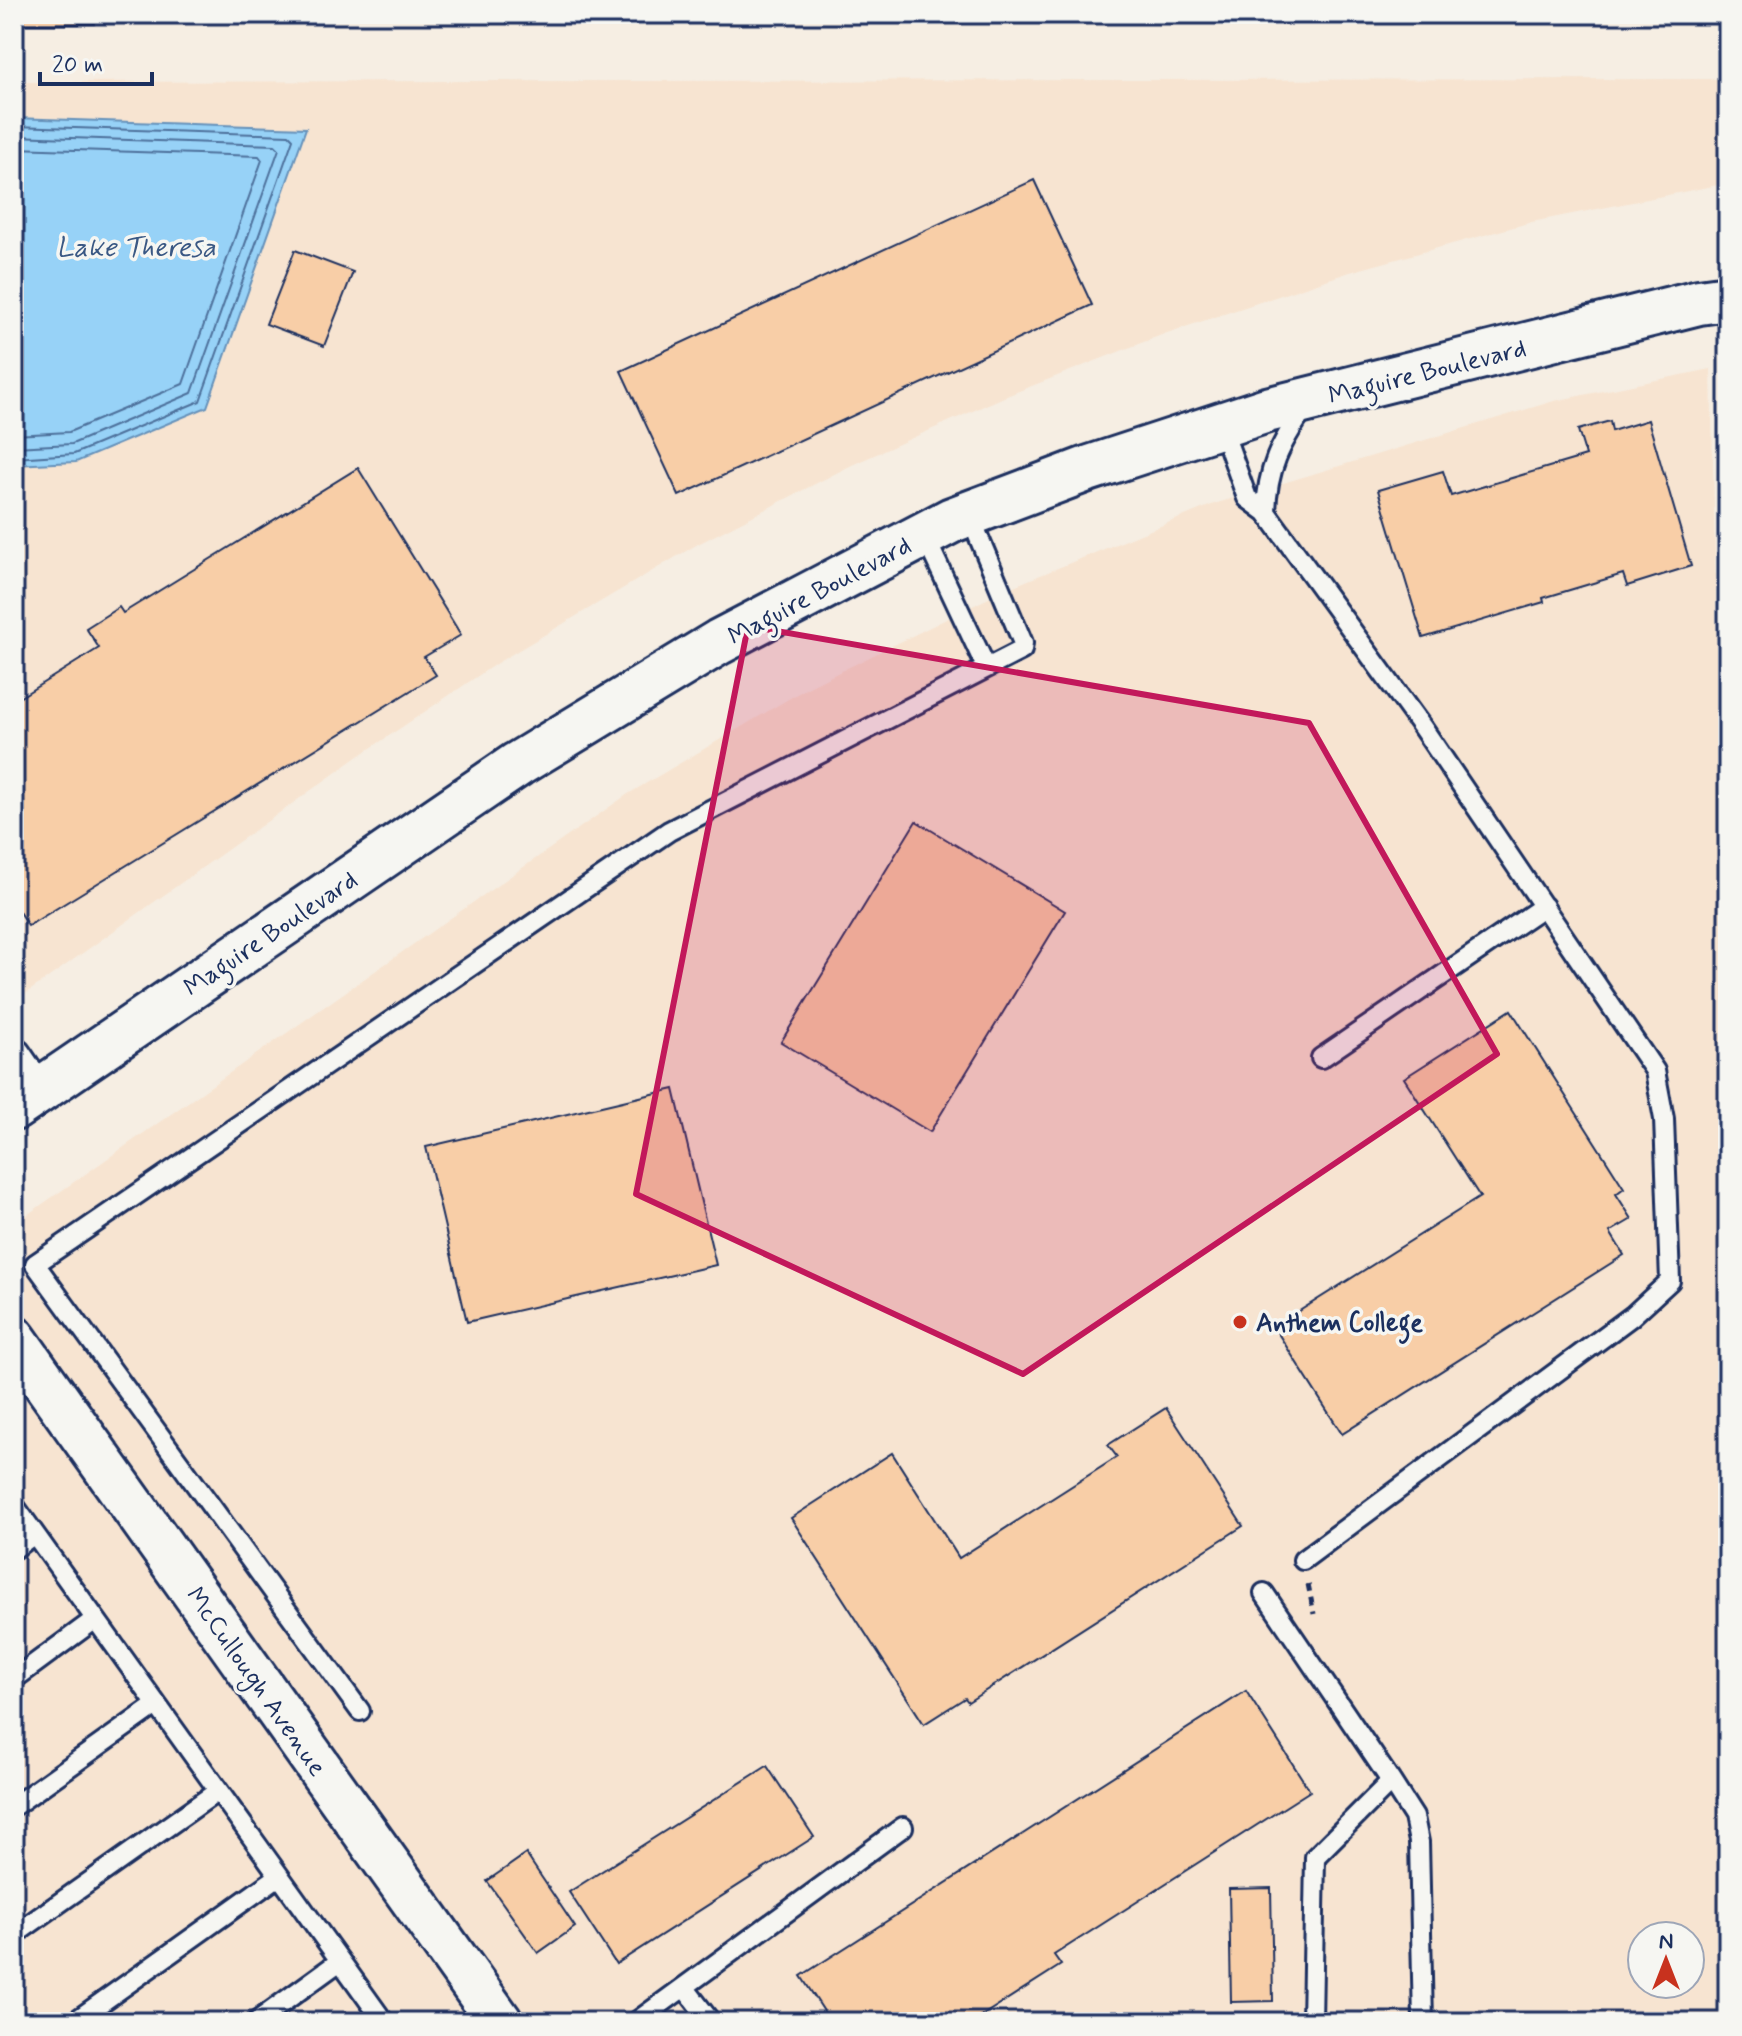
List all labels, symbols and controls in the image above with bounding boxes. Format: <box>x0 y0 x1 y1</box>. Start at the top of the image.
scale bar <box>40 36 152 86</box>
text: 20 m <box>52 50 103 81</box>
water label: Lake Theresa <box>56 230 216 267</box>
street label: Maguire Boulevard <box>1325 332 1531 417</box>
street label: Maguire Boulevard <box>722 529 919 657</box>
street label: Maguire Boulevard <box>178 864 366 1008</box>
place label: Anthem College <box>1256 1307 1423 1344</box>
marker: Anthem College <box>1231 1313 1249 1331</box>
street label: McCullough Avenue <box>176 1581 334 1785</box>
north arrow <box>1626 1920 1706 2000</box>
text: N <box>1659 1928 1673 1956</box>

